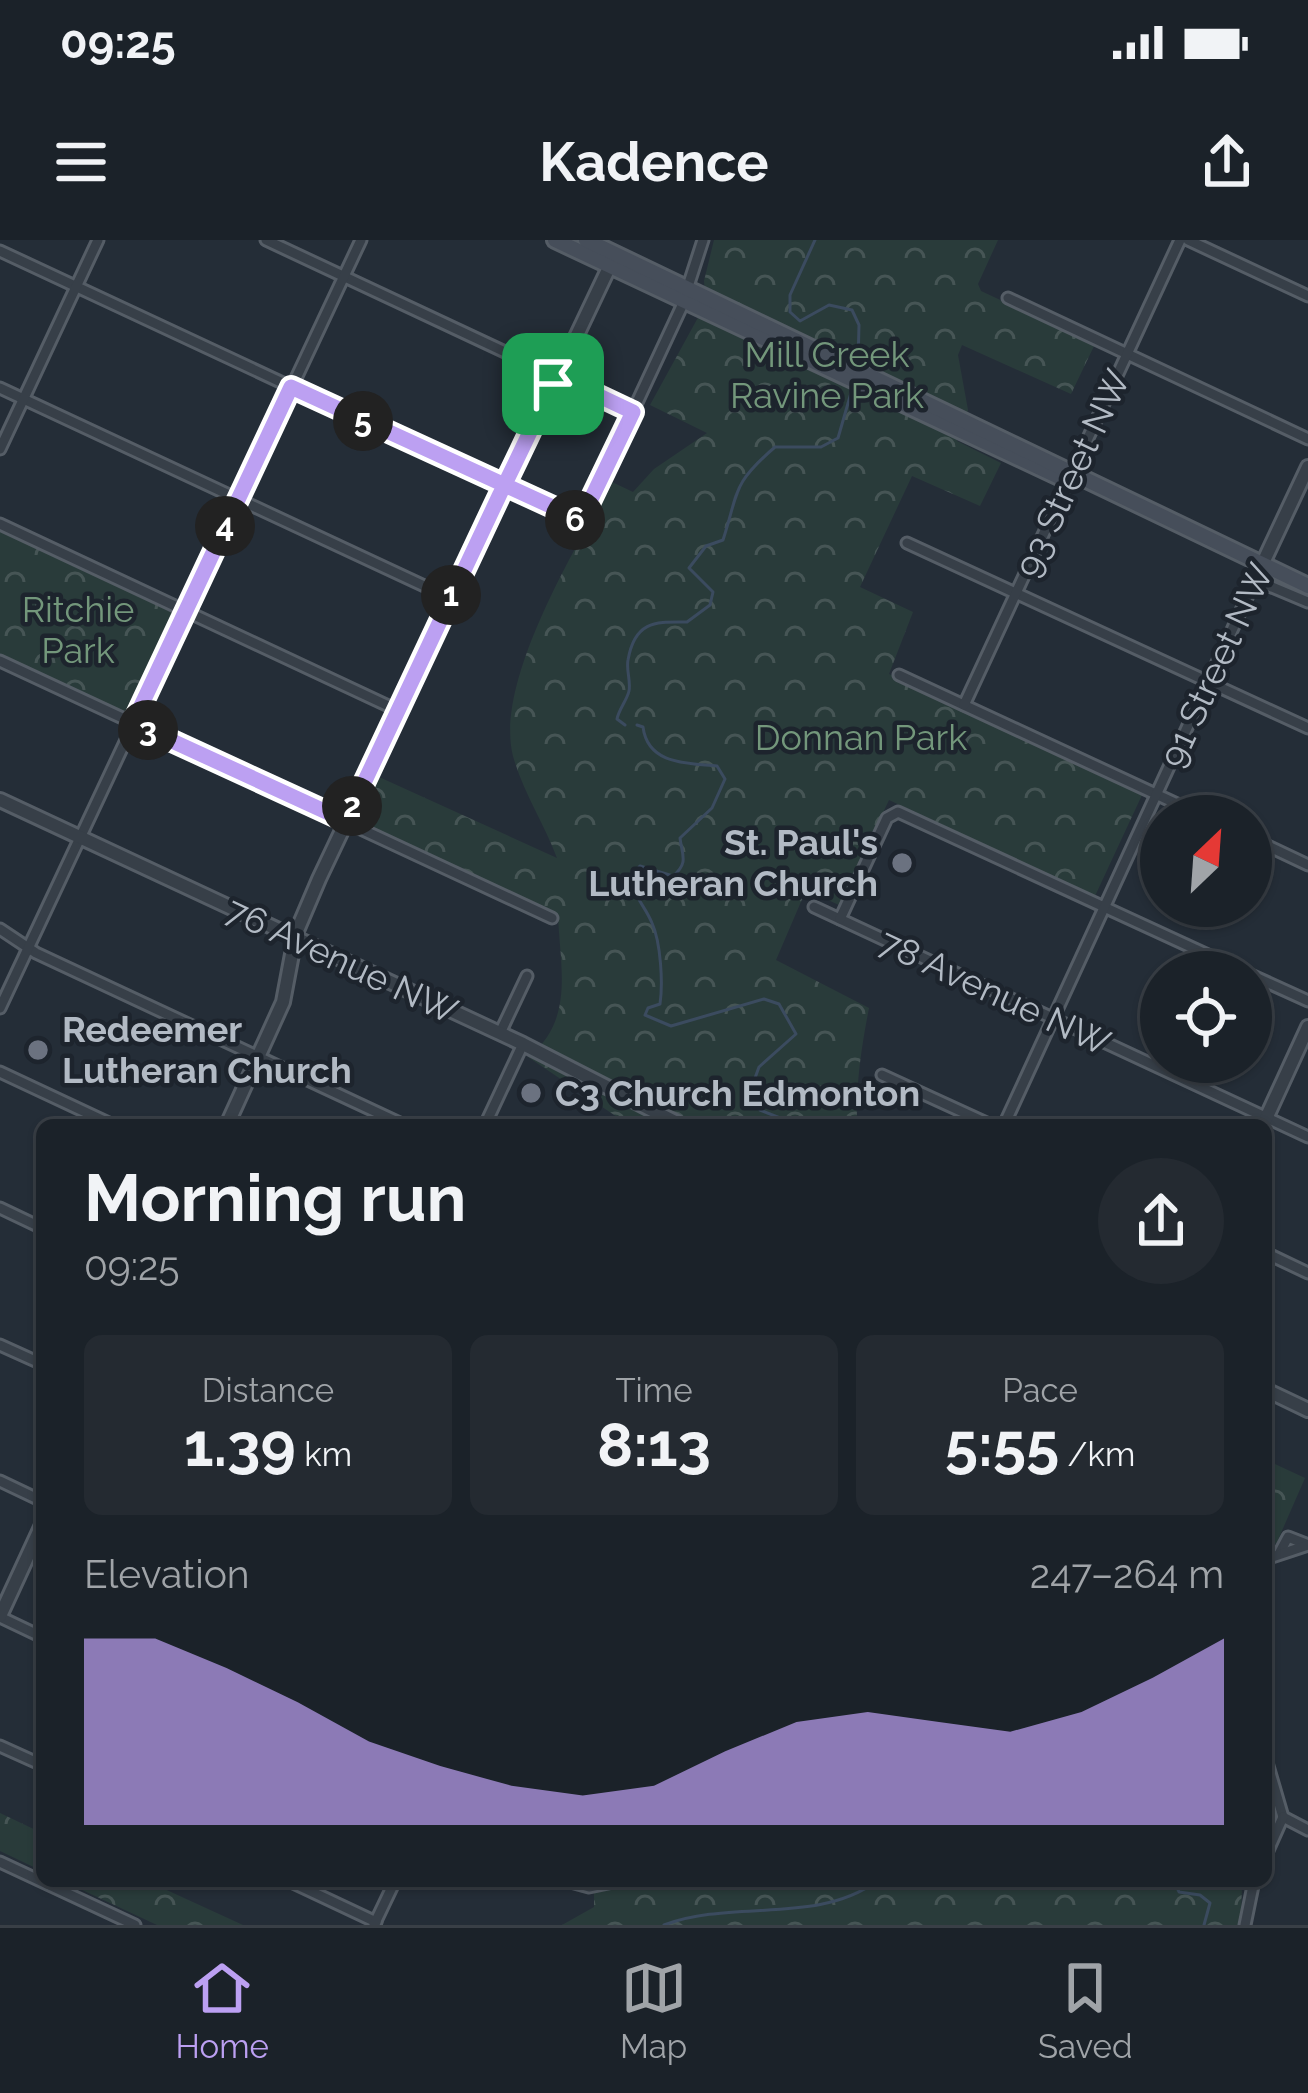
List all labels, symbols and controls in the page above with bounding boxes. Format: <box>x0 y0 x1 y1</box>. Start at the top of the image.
text: 09:25 <box>60 16 176 69</box>
icon: menu <box>48 129 114 195</box>
icon: share <box>1194 129 1260 195</box>
text: Kadence <box>539 130 769 194</box>
pin <box>502 333 604 435</box>
park label: Mill Creek Ravine Park <box>730 333 924 416</box>
icon: arrive <box>520 351 586 417</box>
street label: 93 Street NW <box>1006 362 1138 583</box>
pin: 5 <box>333 391 393 451</box>
text: 5 <box>354 401 372 440</box>
pin: 6 <box>545 490 605 550</box>
pin: 4 <box>195 496 255 556</box>
text: 6 <box>565 500 585 539</box>
text: 4 <box>216 506 234 545</box>
street label: 91 Street NW <box>1150 556 1282 774</box>
pin: 1 <box>421 565 481 625</box>
text: 1 <box>443 575 459 614</box>
park label: Ritchie Park <box>22 588 134 671</box>
pin: 3 <box>118 700 178 760</box>
text: 3 <box>139 710 157 749</box>
park label: Donnan Park <box>755 716 967 758</box>
pin: 2 <box>322 776 382 836</box>
text: 2 <box>343 786 361 825</box>
north arrow <box>1140 795 1272 927</box>
map controls <box>1140 795 1272 1083</box>
place label: St. Paul's Lutheran Church <box>588 821 878 904</box>
marker: St. Paul's Lutheran Church <box>889 850 915 876</box>
street label: 76 Avenue NW <box>220 888 464 1032</box>
street label: 78 Avenue NW <box>873 920 1117 1064</box>
button: locate <box>1140 951 1272 1083</box>
place label: Redeemer Lutheran Church <box>62 1008 352 1091</box>
marker: Redeemer Lutheran Church <box>25 1037 51 1063</box>
place label: C3 Church Edmonton <box>555 1072 920 1114</box>
marker: C3 Church Edmonton <box>518 1080 544 1106</box>
button: share <box>1098 1158 1224 1284</box>
text: Morning run <box>84 1159 466 1236</box>
text: 09:25 <box>84 1243 180 1289</box>
text: Distance <box>202 1371 334 1410</box>
text: Time <box>615 1371 693 1410</box>
text: Pace <box>1002 1371 1078 1410</box>
text: 1.39 <box>184 1410 296 1480</box>
text: 8:13 <box>597 1410 711 1480</box>
text: 5:55 <box>945 1410 1059 1480</box>
text: km <box>296 1435 352 1474</box>
text: /km <box>1059 1435 1135 1474</box>
text: Elevation <box>84 1551 250 1597</box>
text: 247–264 m <box>1030 1551 1224 1597</box>
tab: Home <box>176 1955 269 2066</box>
tab: Map <box>620 1955 687 2066</box>
tab: Saved <box>1038 1955 1132 2066</box>

